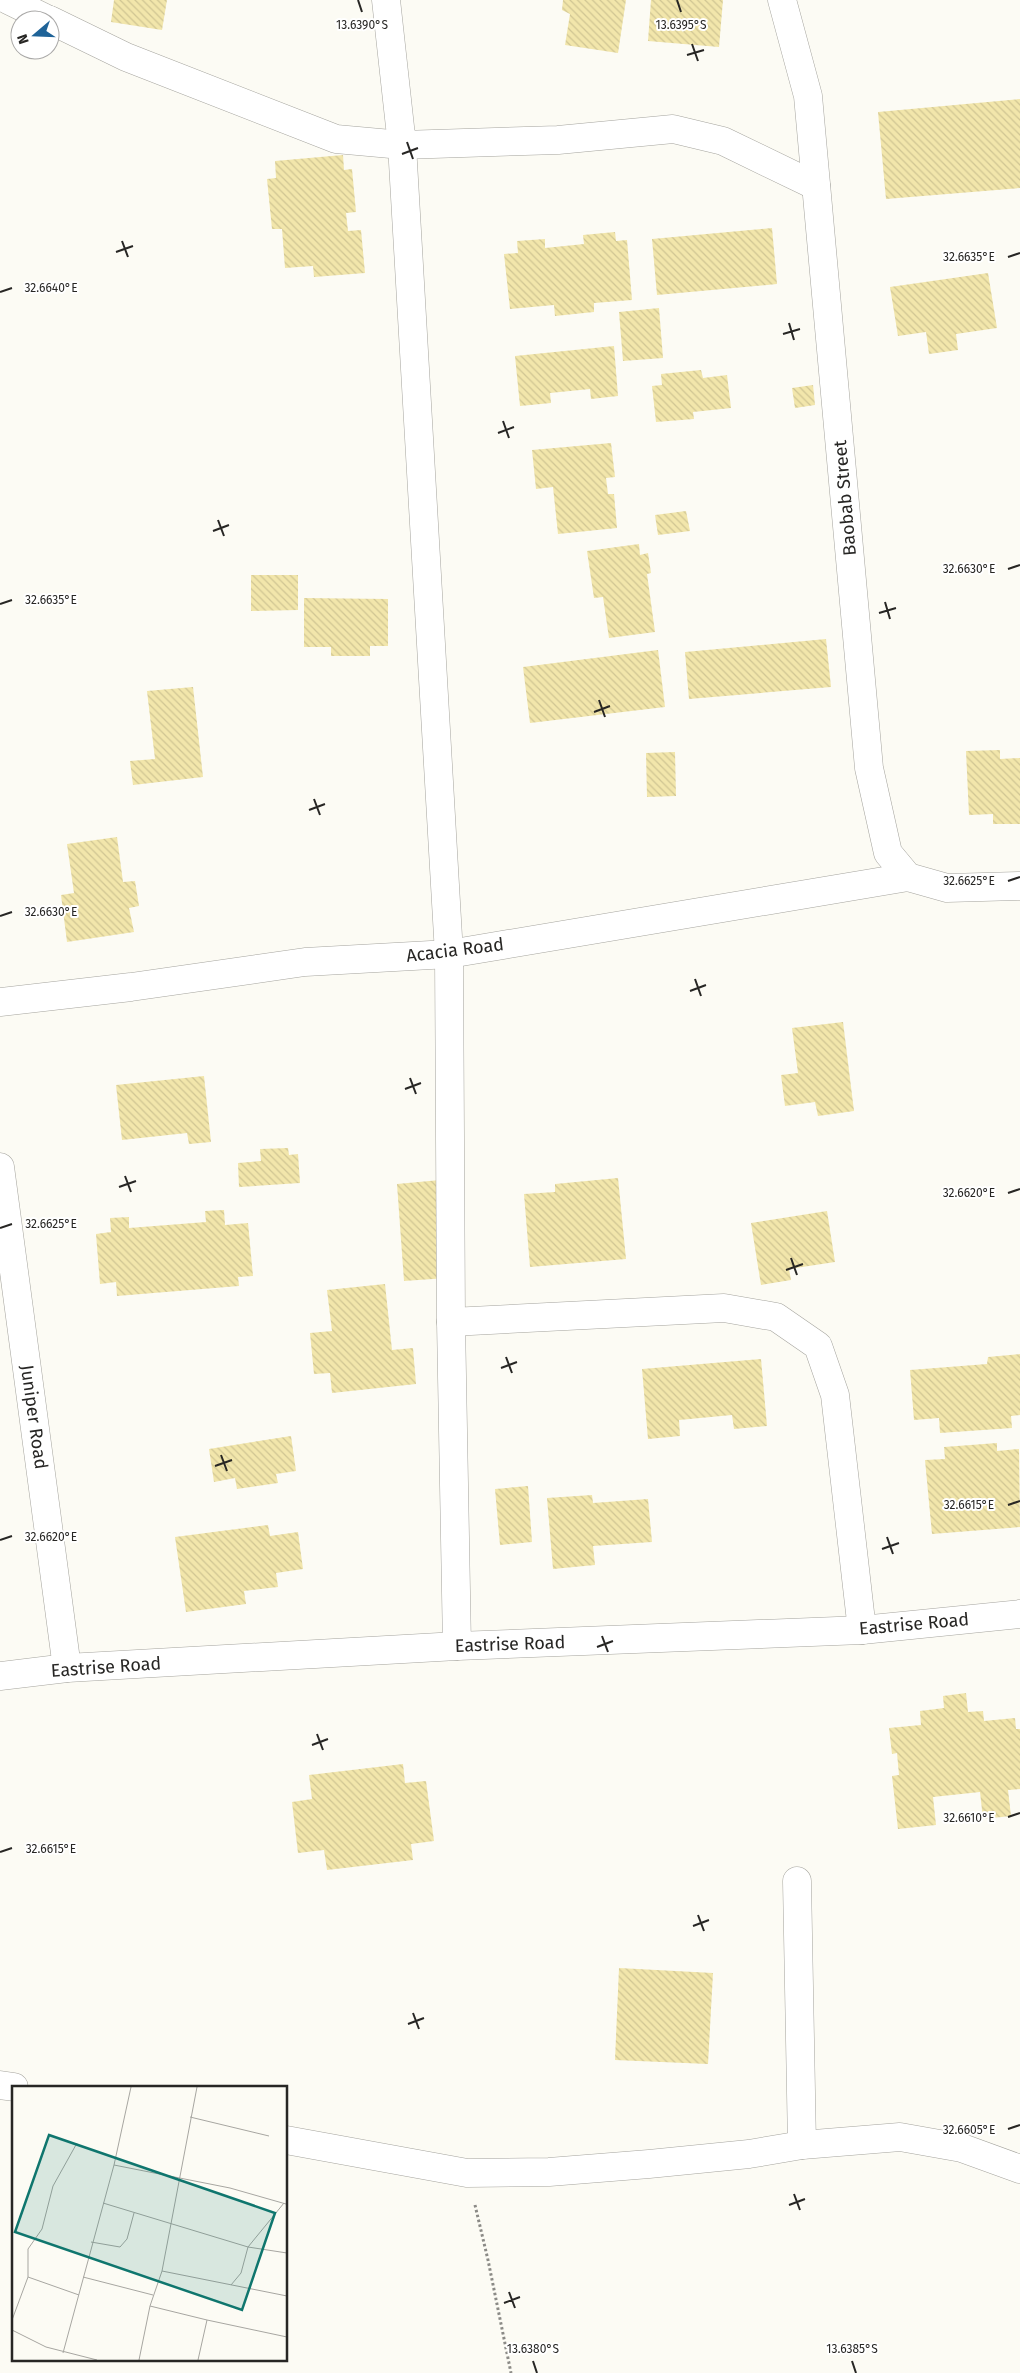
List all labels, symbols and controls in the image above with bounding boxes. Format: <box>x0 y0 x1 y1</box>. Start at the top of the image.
north arrow <box>10 10 60 60</box>
text: 13.6390°S <box>336 18 388 32</box>
text: 13.6395°S <box>655 18 707 32</box>
text: N <box>14 32 33 46</box>
text: 32.6635°E <box>943 250 995 264</box>
text: 32.6640°E <box>24 281 78 295</box>
street label: Baobab Street <box>829 439 861 557</box>
text: 32.6630°E <box>943 562 995 576</box>
text: 32.6635°E <box>25 593 77 607</box>
text: 32.6625°E <box>943 874 995 888</box>
text: 32.6630°E <box>25 905 77 919</box>
street label: Acacia Road <box>405 933 505 967</box>
text: 32.6620°E <box>943 1186 995 1200</box>
text: 32.6625°E <box>25 1217 77 1231</box>
street label: Juniper Road <box>16 1363 52 1471</box>
text: 32.6615°E <box>944 1498 994 1512</box>
text: 32.6620°E <box>25 1530 77 1544</box>
street label: Eastrise Road <box>858 1608 970 1640</box>
street label: Eastrise Road <box>454 1631 566 1657</box>
street label: Eastrise Road <box>50 1652 162 1682</box>
text: 32.6610°E <box>943 1811 995 1825</box>
text: 32.6615°E <box>26 1842 76 1856</box>
inset map <box>12 2086 288 2360</box>
text: 32.6605°E <box>943 2123 995 2137</box>
text: 13.6380°S <box>507 2342 560 2356</box>
text: 13.6385°S <box>826 2342 878 2356</box>

